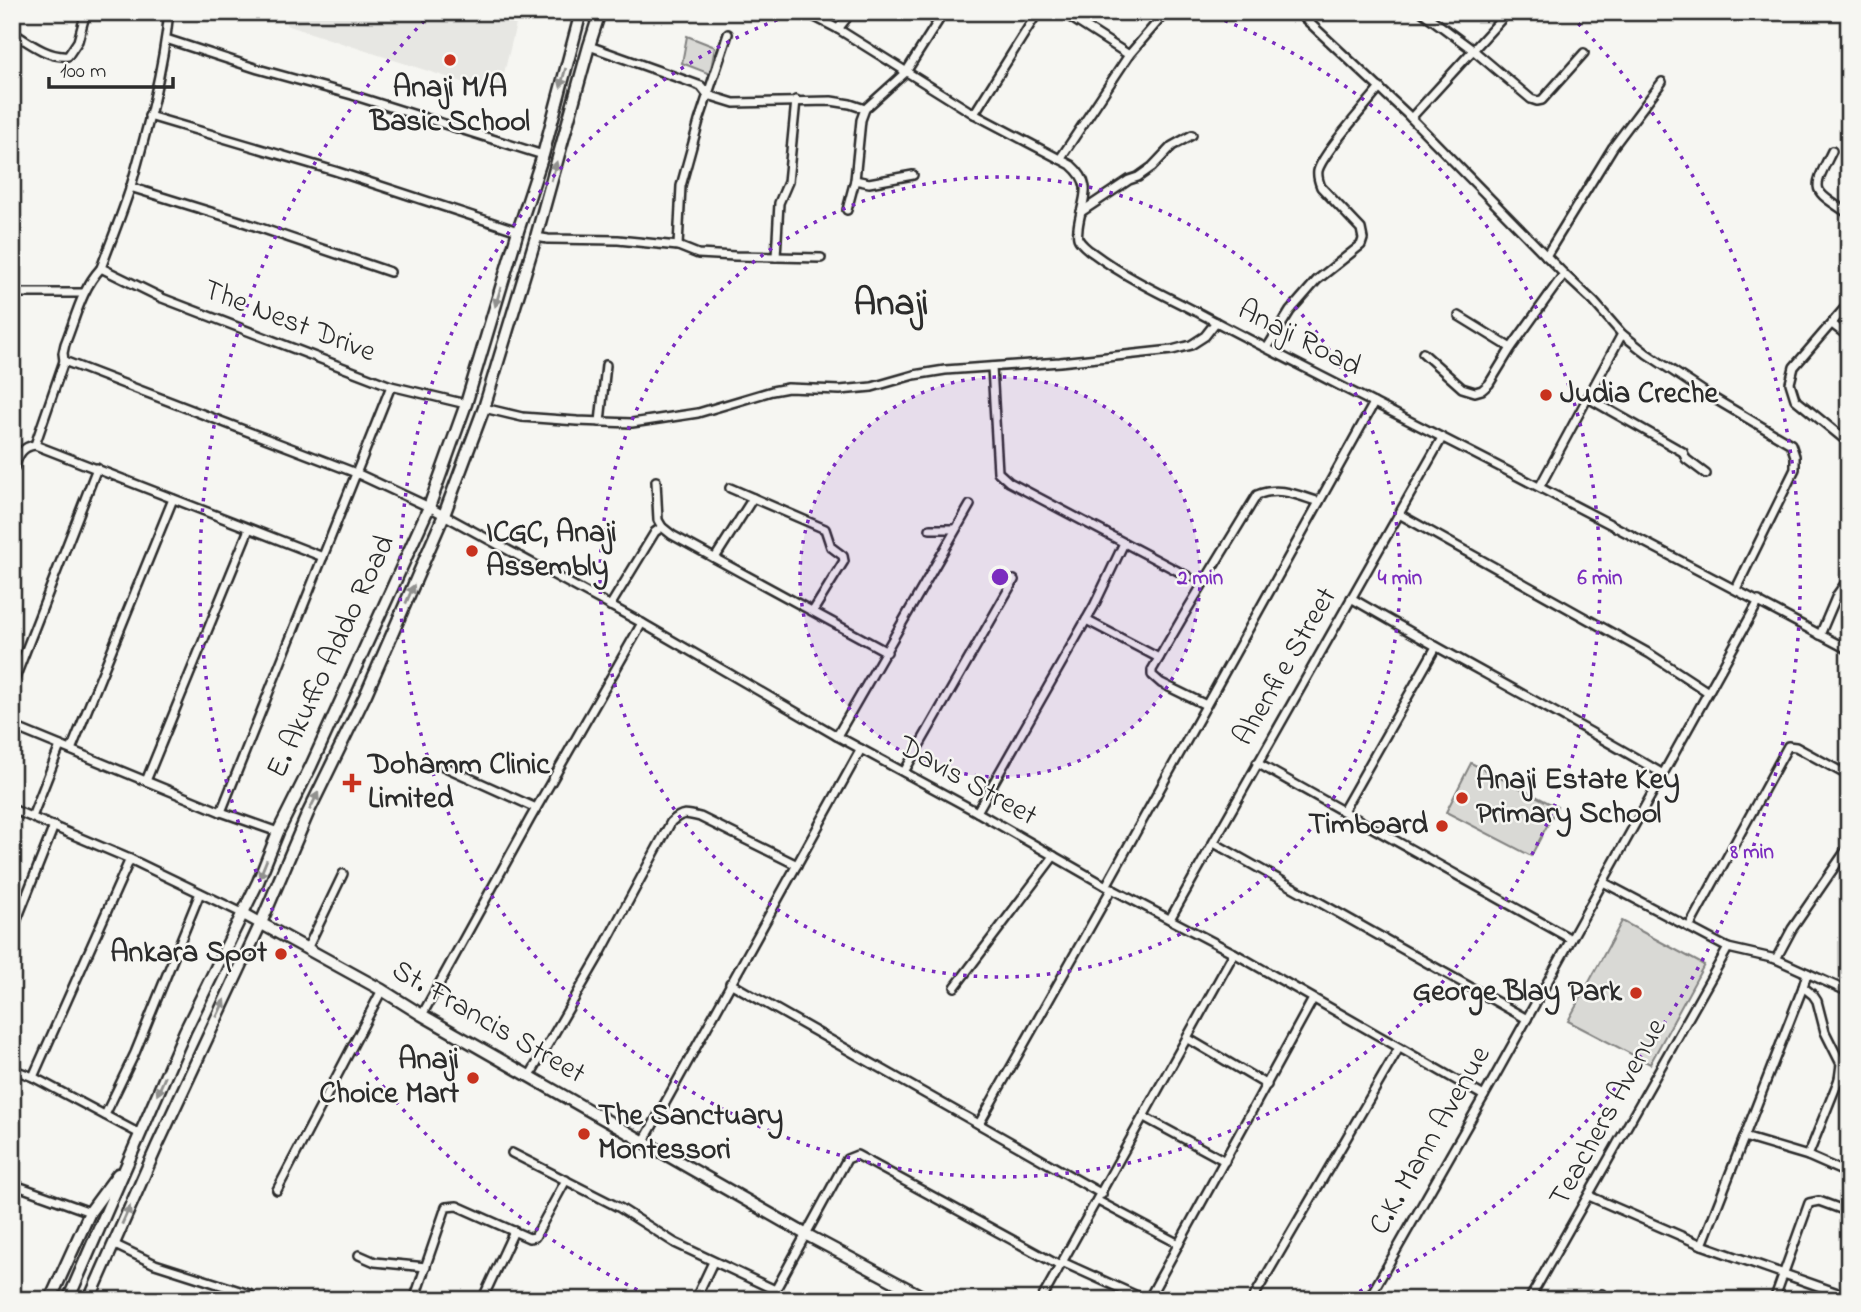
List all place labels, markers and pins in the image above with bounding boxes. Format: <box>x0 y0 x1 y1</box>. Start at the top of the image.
marker: Anaji M/A Basic School <box>442 52 458 68</box>
place label: Anaji M/A Basic School <box>368 67 530 145</box>
place label: Judia Creche <box>1560 373 1719 417</box>
marker: Judia Creche <box>1538 387 1554 403</box>
place label: ICGC, Anaji Assembly <box>486 512 617 590</box>
marker: ICGC, Anaji Assembly <box>464 543 480 559</box>
centre of rings <box>988 565 1012 589</box>
place label: Dohamm Clinic Limited <box>366 744 550 822</box>
place label: Anaji Estate Key Primary School <box>1476 759 1680 837</box>
marker: Dohamm Clinic Limited <box>342 773 362 793</box>
marker: Anaji Estate Key Primary School <box>1454 790 1470 806</box>
place label: Timboard <box>1308 804 1428 848</box>
marker: Timboard <box>1434 818 1450 834</box>
place label: Ankara Spot <box>110 932 268 976</box>
marker: Ankara Spot <box>273 946 289 962</box>
place label: George Blay Park <box>1412 971 1623 1016</box>
marker: George Blay Park <box>1628 985 1644 1001</box>
place label: Anaji Choice Mart <box>319 1039 460 1117</box>
marker: Anaji Choice Mart <box>465 1070 481 1086</box>
place label: The Sanctuary Montessori <box>598 1095 783 1173</box>
marker: The Sanctuary Montessori <box>576 1126 592 1142</box>

